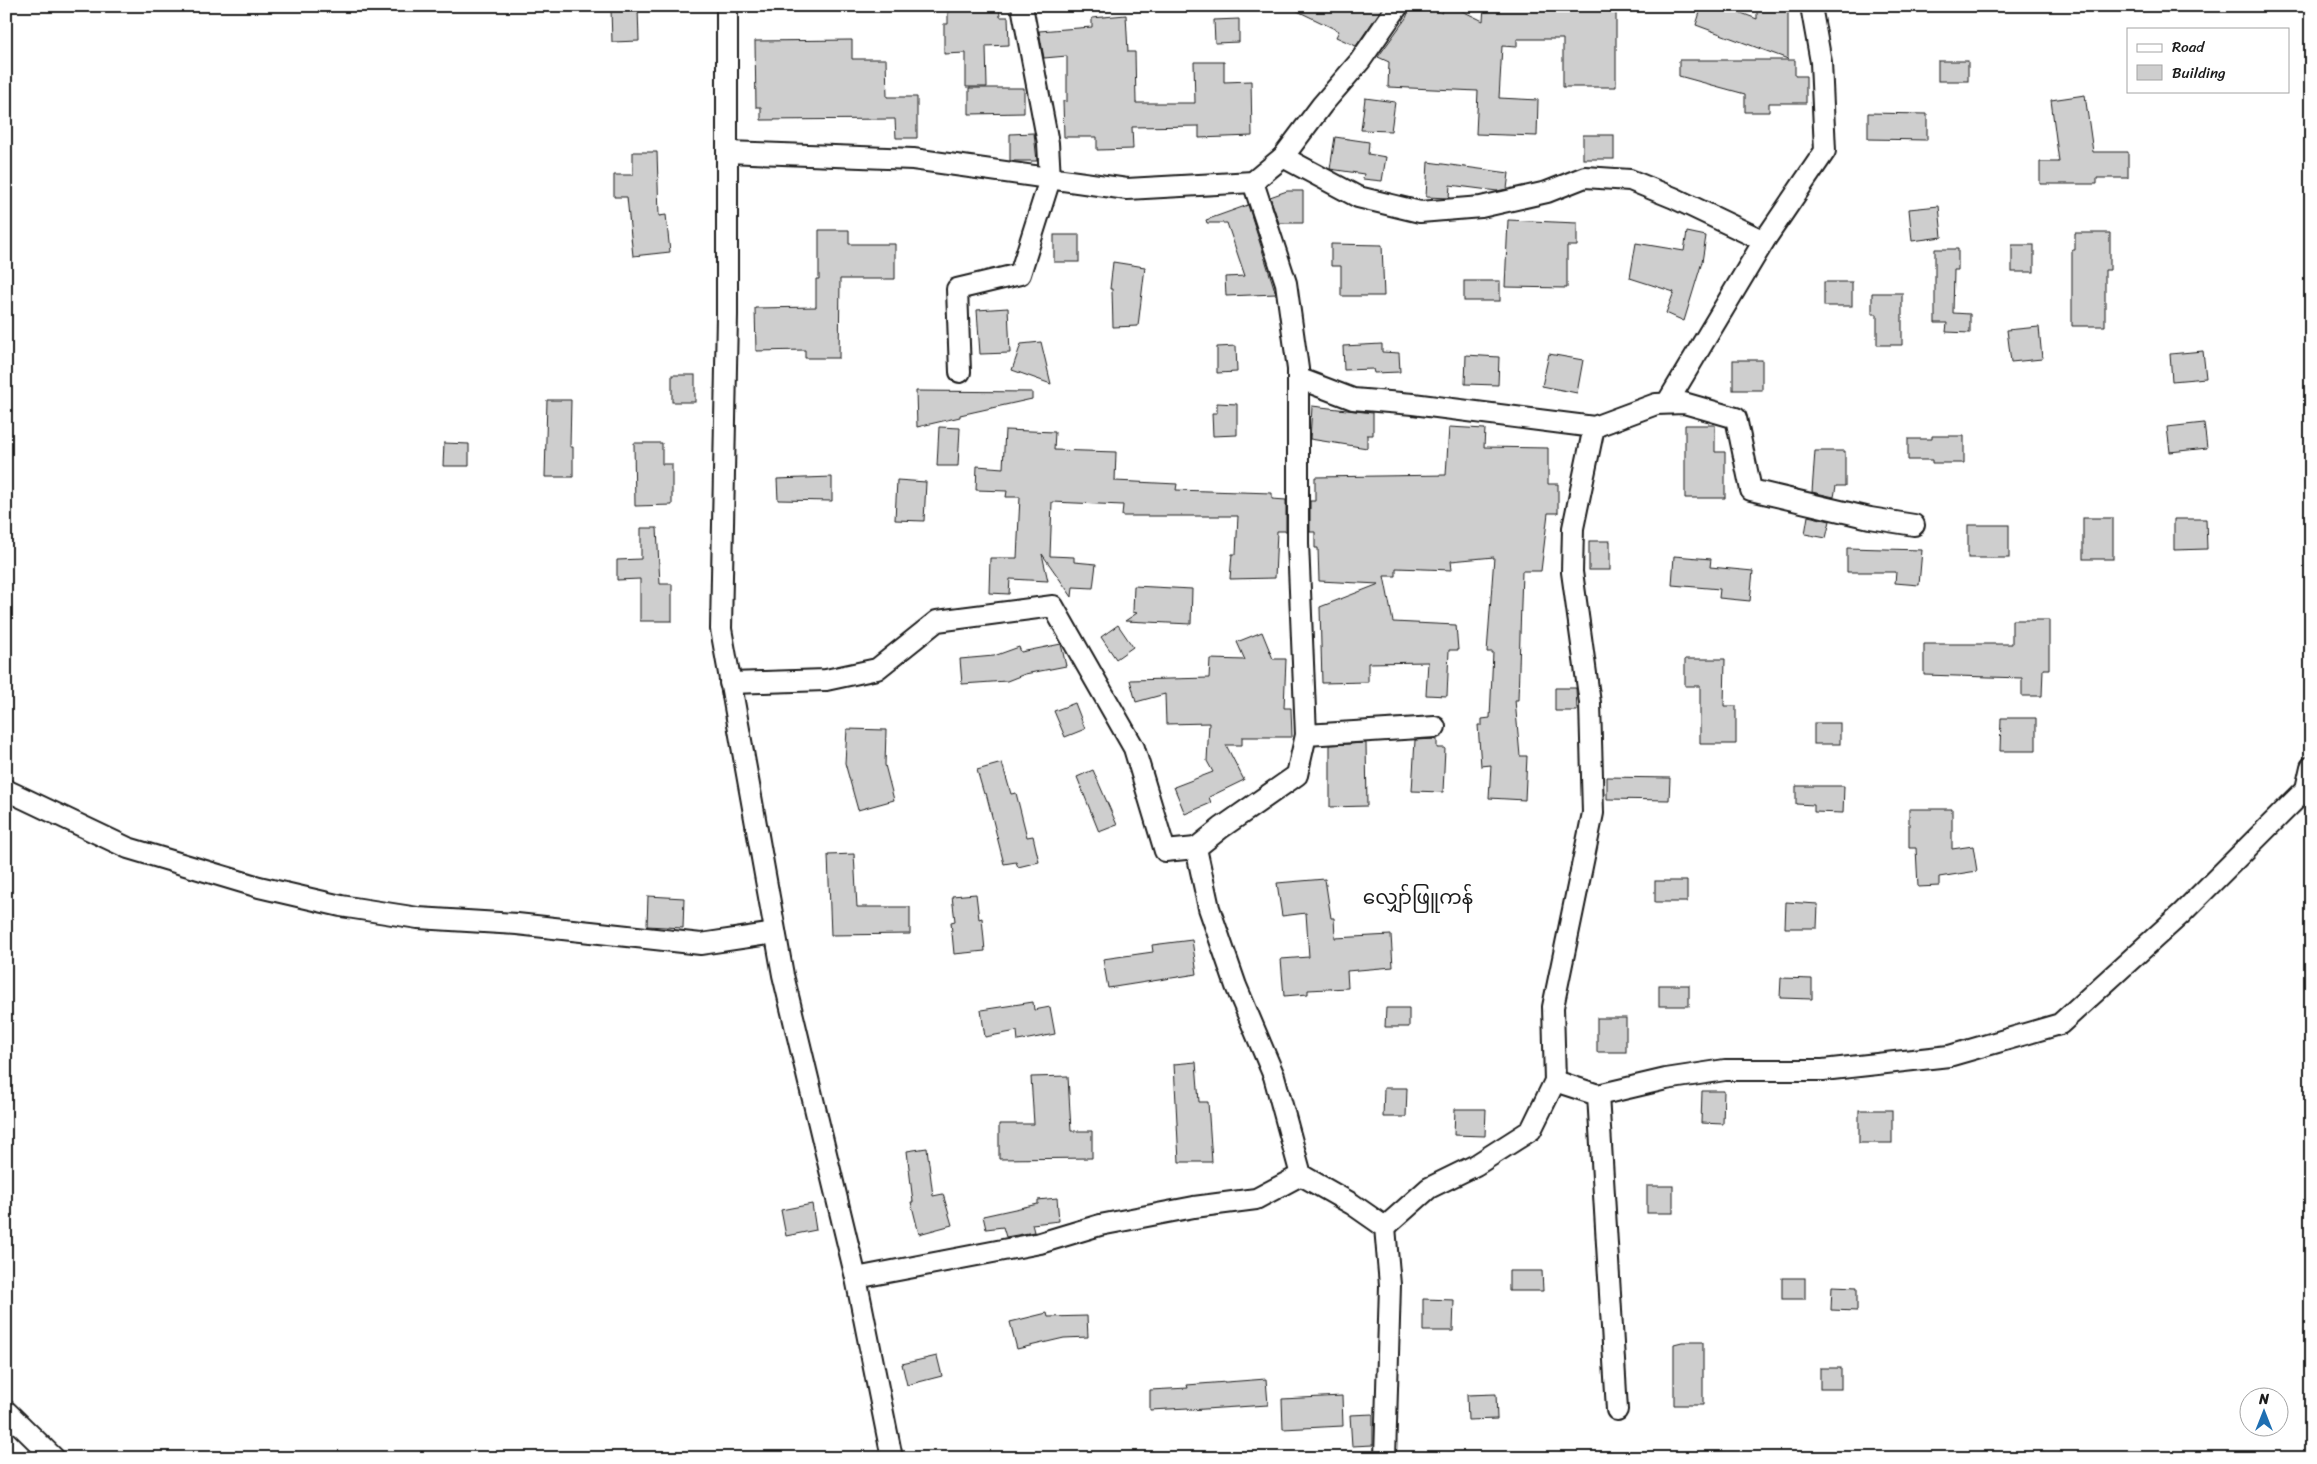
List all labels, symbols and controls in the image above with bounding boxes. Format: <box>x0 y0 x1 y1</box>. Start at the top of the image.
legend <box>2127 28 2290 92</box>
text: Road <box>2172 34 2205 60</box>
text: Building <box>2172 60 2226 86</box>
district label: လျှော်ဖြူကန် <box>1363 880 1473 915</box>
north arrow <box>2240 1386 2290 1436</box>
text: N <box>2258 1387 2269 1412</box>

